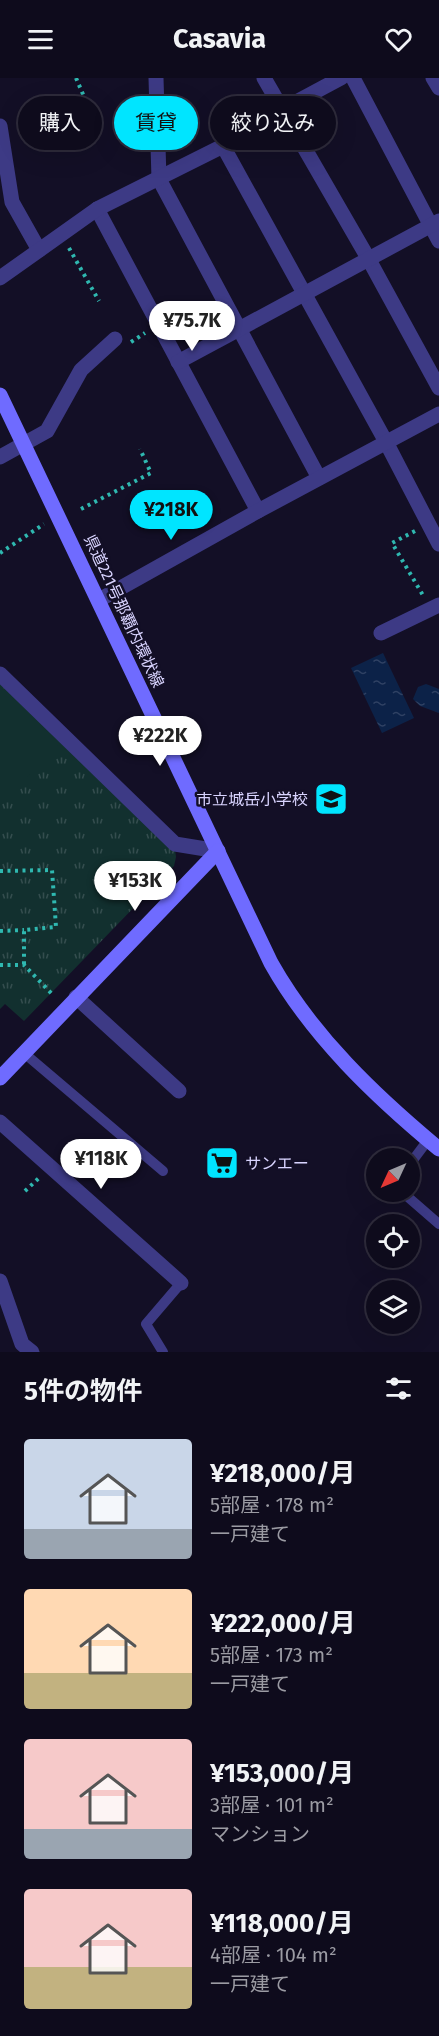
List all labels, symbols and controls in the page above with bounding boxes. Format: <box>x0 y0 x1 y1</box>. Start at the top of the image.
icon: menu <box>24 23 57 56</box>
text: Casavia <box>173 23 266 55</box>
icon: heart <box>382 23 415 56</box>
chip: 購入 <box>18 96 102 150</box>
chip: 賃貸 <box>114 96 198 150</box>
chip: 絞り込み <box>210 96 336 150</box>
pin: ¥75.7K <box>143 301 241 352</box>
text: ¥75.7K <box>163 308 221 332</box>
pin: ¥218K <box>129 490 213 541</box>
text: ¥218K <box>144 497 198 521</box>
street label: 県道221号那覇内環状線 <box>80 532 168 690</box>
pin: ¥222K <box>118 716 202 767</box>
text: ¥222K <box>133 723 187 747</box>
school or university icon: 市立城岳小学校 <box>313 781 349 817</box>
place label: 市立城岳小学校 <box>196 790 308 809</box>
pin: ¥153K <box>93 861 177 912</box>
text: ¥153K <box>108 868 162 892</box>
pin: ¥118K <box>59 1139 143 1190</box>
supermarket icon: サンエー <box>204 1145 240 1181</box>
text: ¥118K <box>74 1146 128 1170</box>
north arrow <box>366 1148 420 1202</box>
map controls <box>366 1148 420 1334</box>
place label: サンエー <box>245 1154 309 1173</box>
button: locate <box>366 1214 420 1268</box>
button: layers <box>366 1280 420 1334</box>
icon: filters <box>382 1372 415 1405</box>
text: 5件の物件 <box>24 1376 142 1407</box>
text: ¥218,000/月 <box>210 1458 355 1489</box>
icon: home <box>72 1463 144 1535</box>
text: 5部屋 · 178 m² <box>210 1493 334 1517</box>
text: 一戸建て <box>210 1522 290 1546</box>
text: ¥222,000/月 <box>210 1608 356 1639</box>
icon: home <box>72 1613 144 1685</box>
text: 5部屋 · 173 m² <box>210 1643 333 1667</box>
text: 一戸建て <box>210 1672 290 1696</box>
text: ¥153,000/月 <box>210 1758 354 1789</box>
icon: home <box>72 1763 144 1835</box>
text: 3部屋 · 101 m² <box>210 1793 334 1817</box>
text: マンション <box>210 1822 310 1846</box>
text: ¥118,000/月 <box>210 1908 354 1939</box>
icon: home <box>72 1913 144 1985</box>
text: 4部屋 · 104 m² <box>210 1943 337 1967</box>
text: 一戸建て <box>210 1972 290 1996</box>

